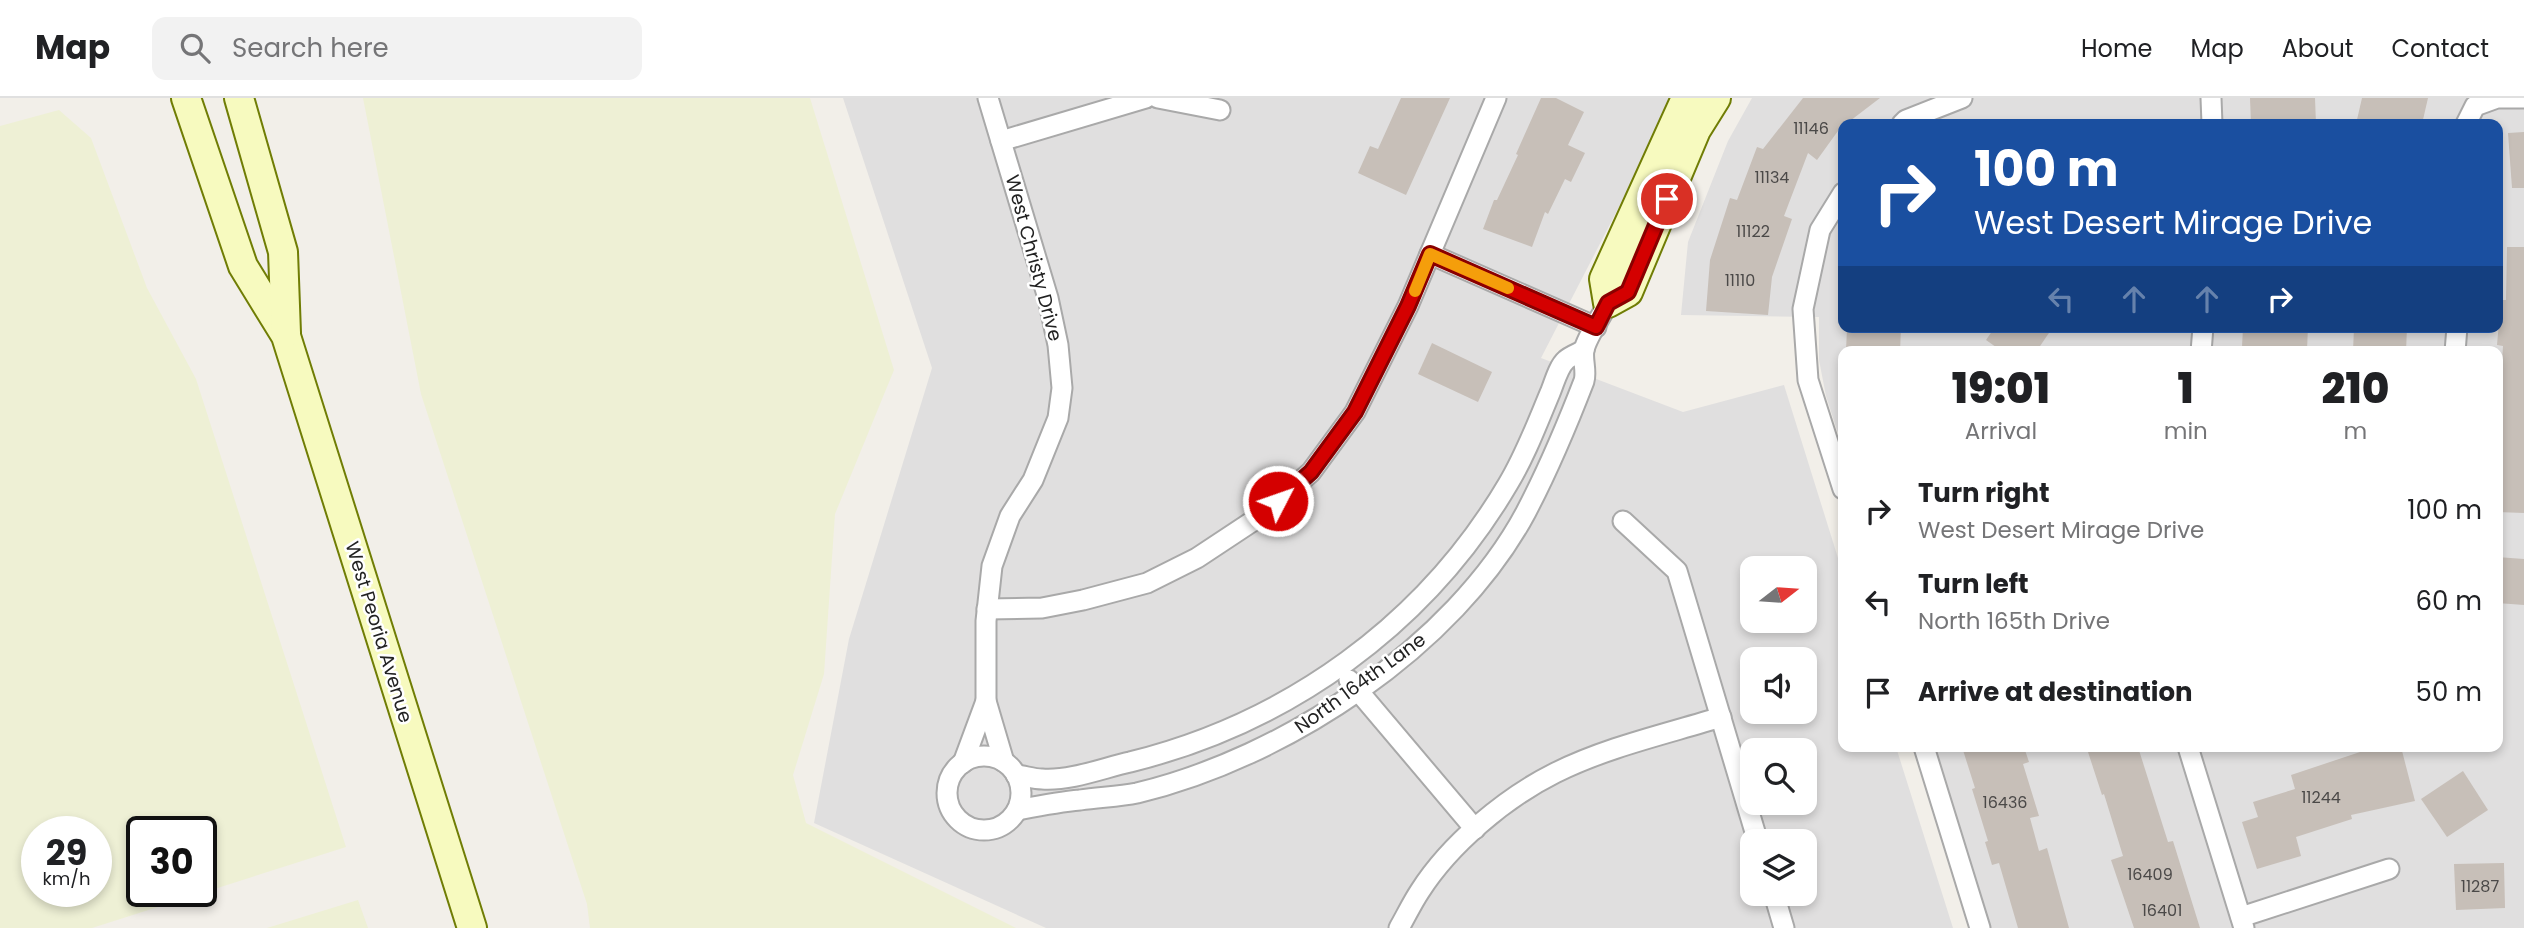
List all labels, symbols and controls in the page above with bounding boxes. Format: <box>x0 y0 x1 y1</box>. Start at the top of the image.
search box <box>152 17 642 80</box>
text: Map <box>35 24 110 71</box>
icon: search <box>176 29 214 67</box>
text: Search here <box>232 30 389 66</box>
text: Home <box>2081 32 2153 65</box>
text: Map <box>2191 32 2244 65</box>
text: About <box>2282 32 2353 65</box>
text: Contact <box>2391 32 2489 65</box>
house number: 11146 <box>1793 117 1829 140</box>
text: 100 m <box>1974 135 2119 203</box>
icon: right <box>1859 147 1950 238</box>
house number: 11134 <box>1755 166 1789 189</box>
pin <box>1637 169 1697 229</box>
street label: West Christy Drive <box>999 172 1069 344</box>
icon: arrive <box>1648 180 1686 218</box>
text: West Desert Mirage Drive <box>1974 200 2372 245</box>
house number: 11122 <box>1736 220 1770 243</box>
house number: 11110 <box>1725 269 1755 292</box>
icon: left <box>2042 280 2080 318</box>
icon: ahead <box>2115 280 2153 318</box>
icon: ahead <box>2188 280 2226 318</box>
icon: right <box>2261 280 2299 318</box>
text: 19:01 <box>1952 359 2050 418</box>
text: 1 <box>2178 359 2194 418</box>
text: 210 <box>2321 359 2389 418</box>
text: Arrival <box>1965 415 2037 447</box>
text: min <box>2164 415 2208 447</box>
text: m <box>2344 415 2367 447</box>
position arrow <box>1241 464 1315 538</box>
text: Turn right <box>1918 475 2050 511</box>
icon: right <box>1859 492 1897 530</box>
text: 100 m <box>2407 492 2482 528</box>
text: West Desert Mirage Drive <box>1918 514 2204 546</box>
street label: West Peoria Avenue <box>339 538 419 726</box>
north arrow <box>1740 556 1816 634</box>
map controls <box>1740 556 1817 906</box>
text: Turn left <box>1918 566 2029 602</box>
icon: left <box>1859 583 1897 621</box>
text: 60 m <box>2415 583 2482 619</box>
text: North 165th Drive <box>1918 605 2110 637</box>
street label: North 164th Lane <box>1289 626 1431 740</box>
button: sound <box>1740 647 1817 724</box>
icon: arrive <box>1859 674 1897 712</box>
text: Arrive at destination <box>1918 674 2193 710</box>
text: 50 m <box>2416 674 2482 710</box>
button: search <box>1740 738 1817 815</box>
house number: 11244 <box>2301 786 2341 809</box>
house number: 16436 <box>1983 791 2027 814</box>
speed limit sign: 30 <box>126 816 217 907</box>
text: 29 <box>46 828 87 877</box>
button: layers <box>1740 829 1817 906</box>
house number: 16409 <box>2127 863 2173 886</box>
text: km/h <box>43 866 90 891</box>
house number: 11287 <box>2461 875 2499 898</box>
house number: 16401 <box>2142 899 2182 922</box>

